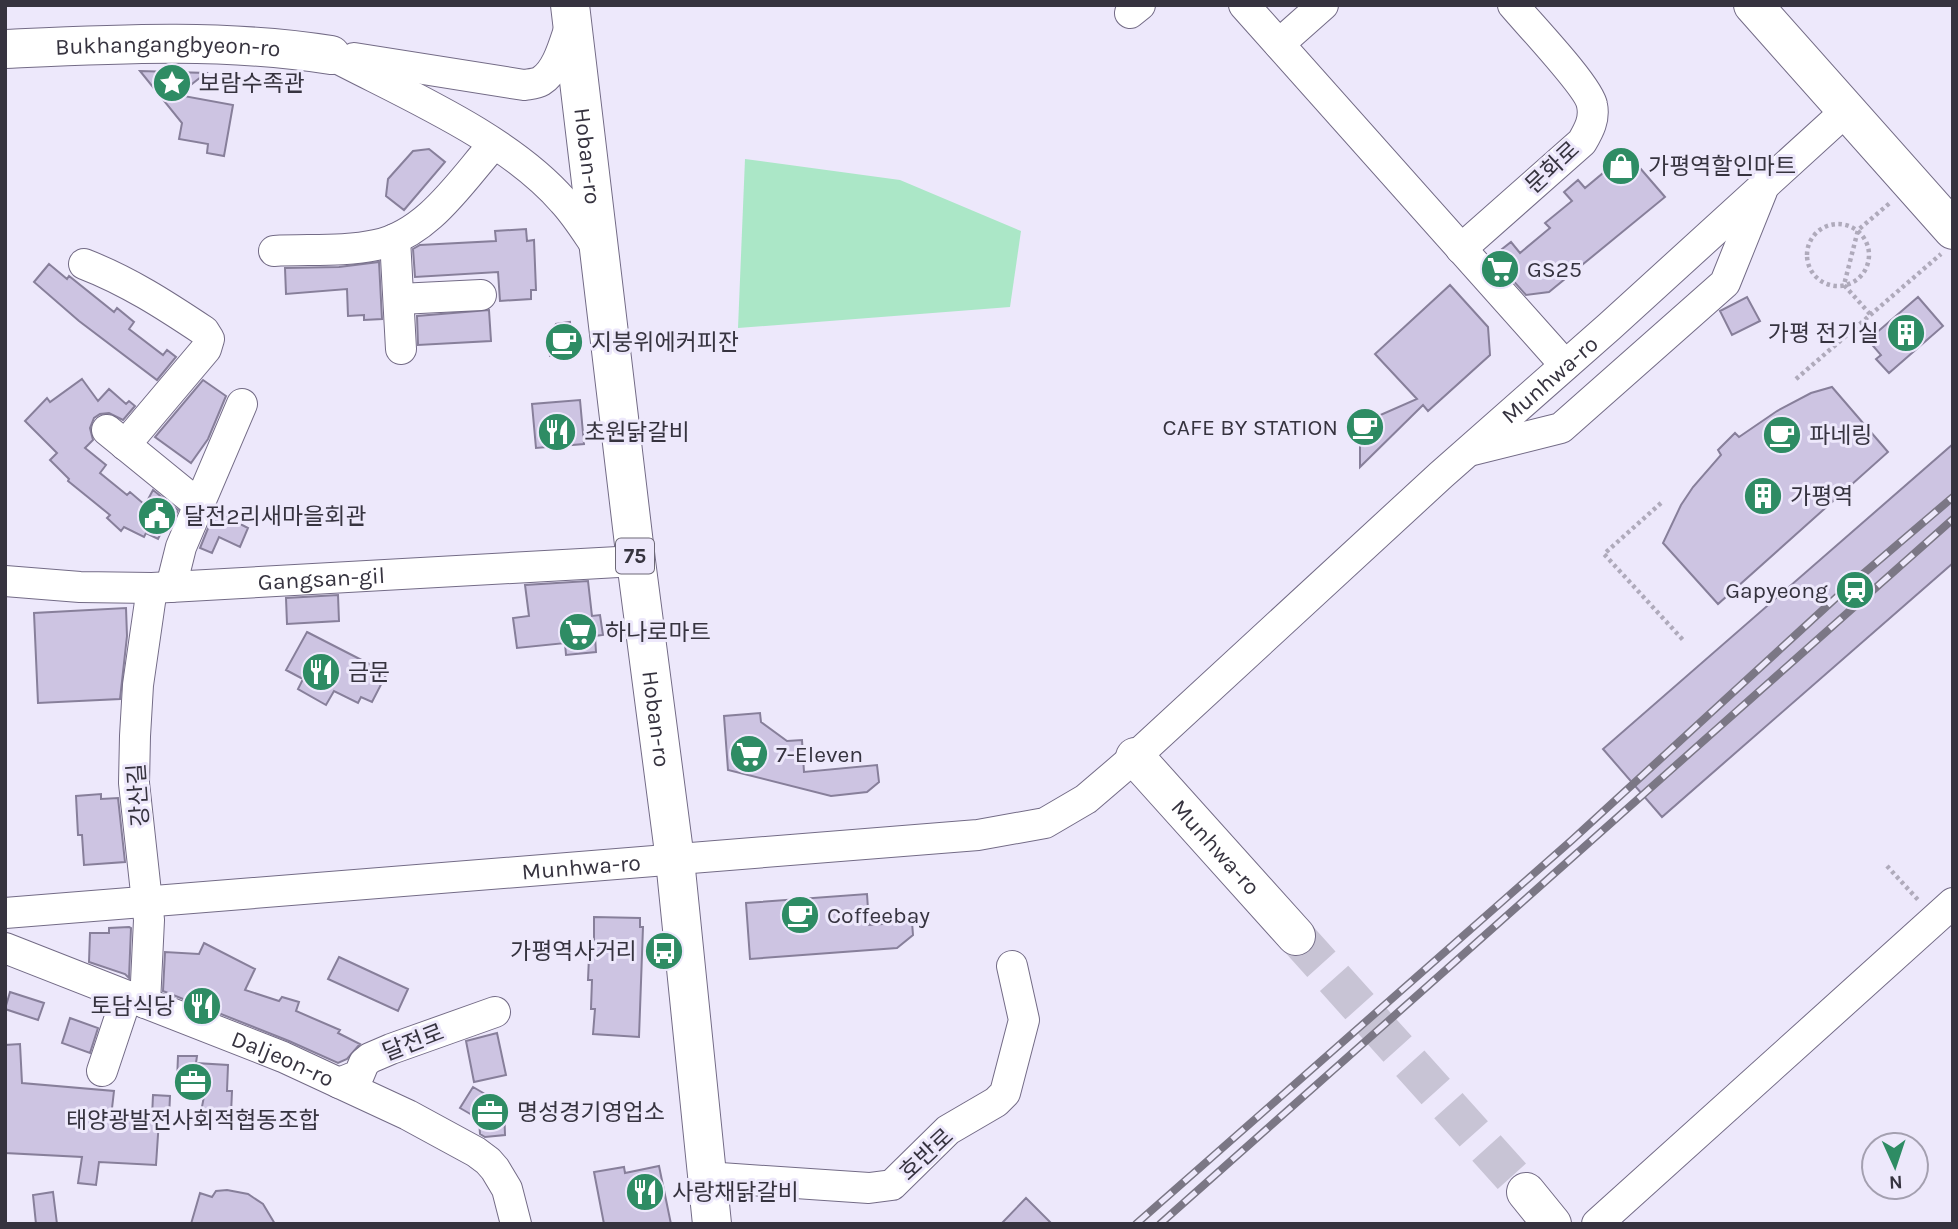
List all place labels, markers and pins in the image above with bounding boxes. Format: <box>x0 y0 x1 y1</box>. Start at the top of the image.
place icon: 보람수족관 <box>151 62 193 104</box>
place label: 보람수족관 <box>199 70 305 97</box>
shop icon: 가평역할인마트 <box>1600 145 1642 187</box>
place label: 가평역할인마트 <box>1648 153 1796 180</box>
supermarket icon: GS25 <box>1479 248 1521 290</box>
place label: GS25 <box>1527 256 1582 283</box>
building icon: 가평 전기실 <box>1885 312 1927 354</box>
place label: 가평 전기실 <box>1768 320 1879 347</box>
cafe icon: 지붕위에커피잔 <box>543 321 585 363</box>
place label: 지붕위에커피잔 <box>591 329 739 356</box>
cafe icon: CAFE BY STATION <box>1344 406 1386 448</box>
restaurant icon: 초원닭갈비 <box>536 411 578 453</box>
place label: CAFE BY STATION <box>1163 414 1338 441</box>
cafe icon: 파네링 <box>1761 414 1803 456</box>
place label: 초원닭갈비 <box>584 419 690 446</box>
place label: 파네링 <box>1809 422 1872 449</box>
building icon: 가평역 <box>1742 475 1784 517</box>
place label: 가평역 <box>1790 483 1853 510</box>
public building icon: 달전2리새마을회관 <box>136 495 178 537</box>
place label: 달전2리새마을회관 <box>184 503 367 530</box>
station icon: Gapyeong <box>1834 569 1876 611</box>
place label: Gapyeong <box>1725 577 1828 604</box>
supermarket icon: 하나로마트 <box>557 611 599 653</box>
place label: 하나로마트 <box>605 619 711 646</box>
restaurant icon: 금문 <box>300 651 342 693</box>
place label: 금문 <box>348 659 390 686</box>
supermarket icon: 7-Eleven <box>728 733 770 775</box>
place label: 7-Eleven <box>776 741 863 768</box>
cafe icon: Coffeebay <box>779 894 821 936</box>
place label: Coffeebay <box>827 902 930 929</box>
bus stop icon: 가평역사거리 <box>643 930 685 972</box>
place label: 가평역사거리 <box>510 938 637 965</box>
restaurant icon: 토담식당 <box>181 985 223 1027</box>
place label: 토담식당 <box>90 993 175 1020</box>
office icon: 태양광발전사회적협동조합 <box>172 1061 214 1103</box>
office icon: 명성경기영업소 <box>469 1091 511 1133</box>
place label: 명성경기영업소 <box>517 1099 665 1126</box>
place label: 태양광발전사회적협동조합 <box>66 1107 320 1134</box>
restaurant icon: 사랑채닭갈비 <box>624 1171 666 1213</box>
place label: 사랑채닭갈비 <box>672 1179 799 1206</box>

